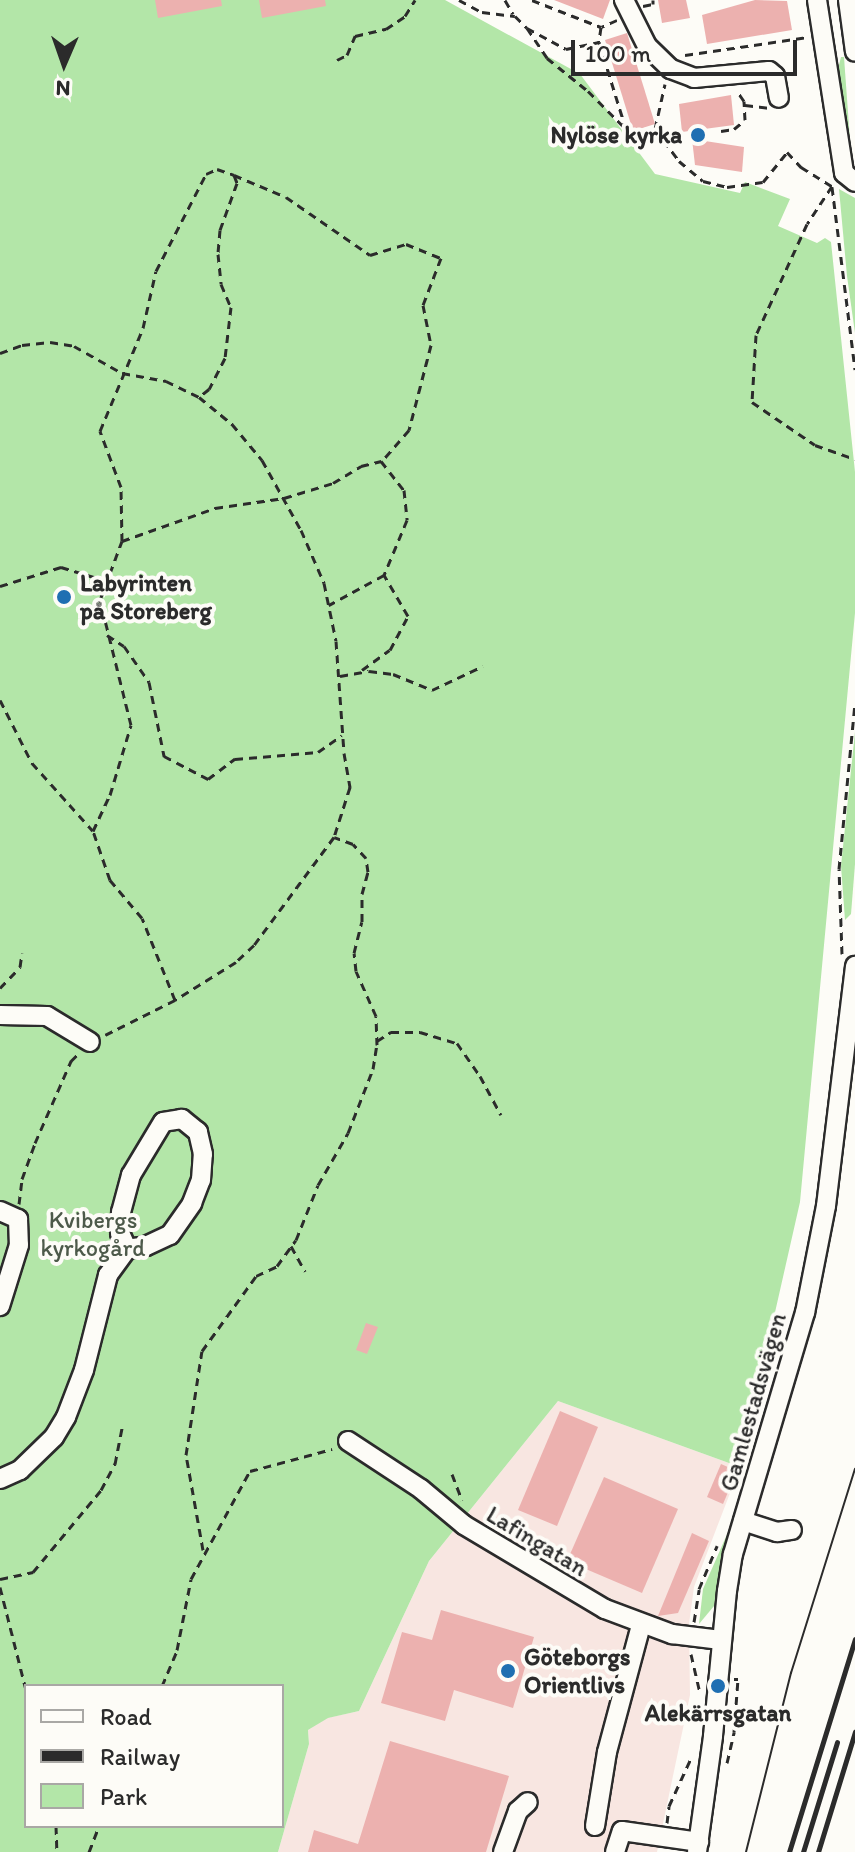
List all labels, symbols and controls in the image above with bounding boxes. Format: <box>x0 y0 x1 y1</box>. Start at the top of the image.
north arrow <box>24 24 104 104</box>
scale bar <box>575 24 801 74</box>
text: 100 m <box>585 39 651 68</box>
text: N <box>55 75 71 102</box>
place label: Nylöse kyrka <box>550 121 682 149</box>
marker: Nylöse kyrka <box>689 126 707 144</box>
place label: Labyrinten på Storeberg <box>80 569 212 625</box>
marker: Labyrinten på Storeberg <box>55 588 73 606</box>
park label: Kvibergs kyrkogård <box>40 1206 146 1262</box>
street label: Gamlestadsvägen <box>714 1310 792 1494</box>
street label: Lafingatan <box>481 1500 593 1582</box>
place label: Göteborgs Orientlivs <box>524 1643 630 1699</box>
marker: Göteborgs Orientlivs <box>499 1662 517 1680</box>
marker: Alekärrsgatan <box>709 1677 727 1695</box>
legend <box>24 1684 284 1828</box>
place label: Alekärrsgatan <box>645 1699 791 1727</box>
text: Road <box>100 1702 152 1731</box>
text: Railway <box>100 1742 180 1771</box>
text: Park <box>100 1782 147 1811</box>

